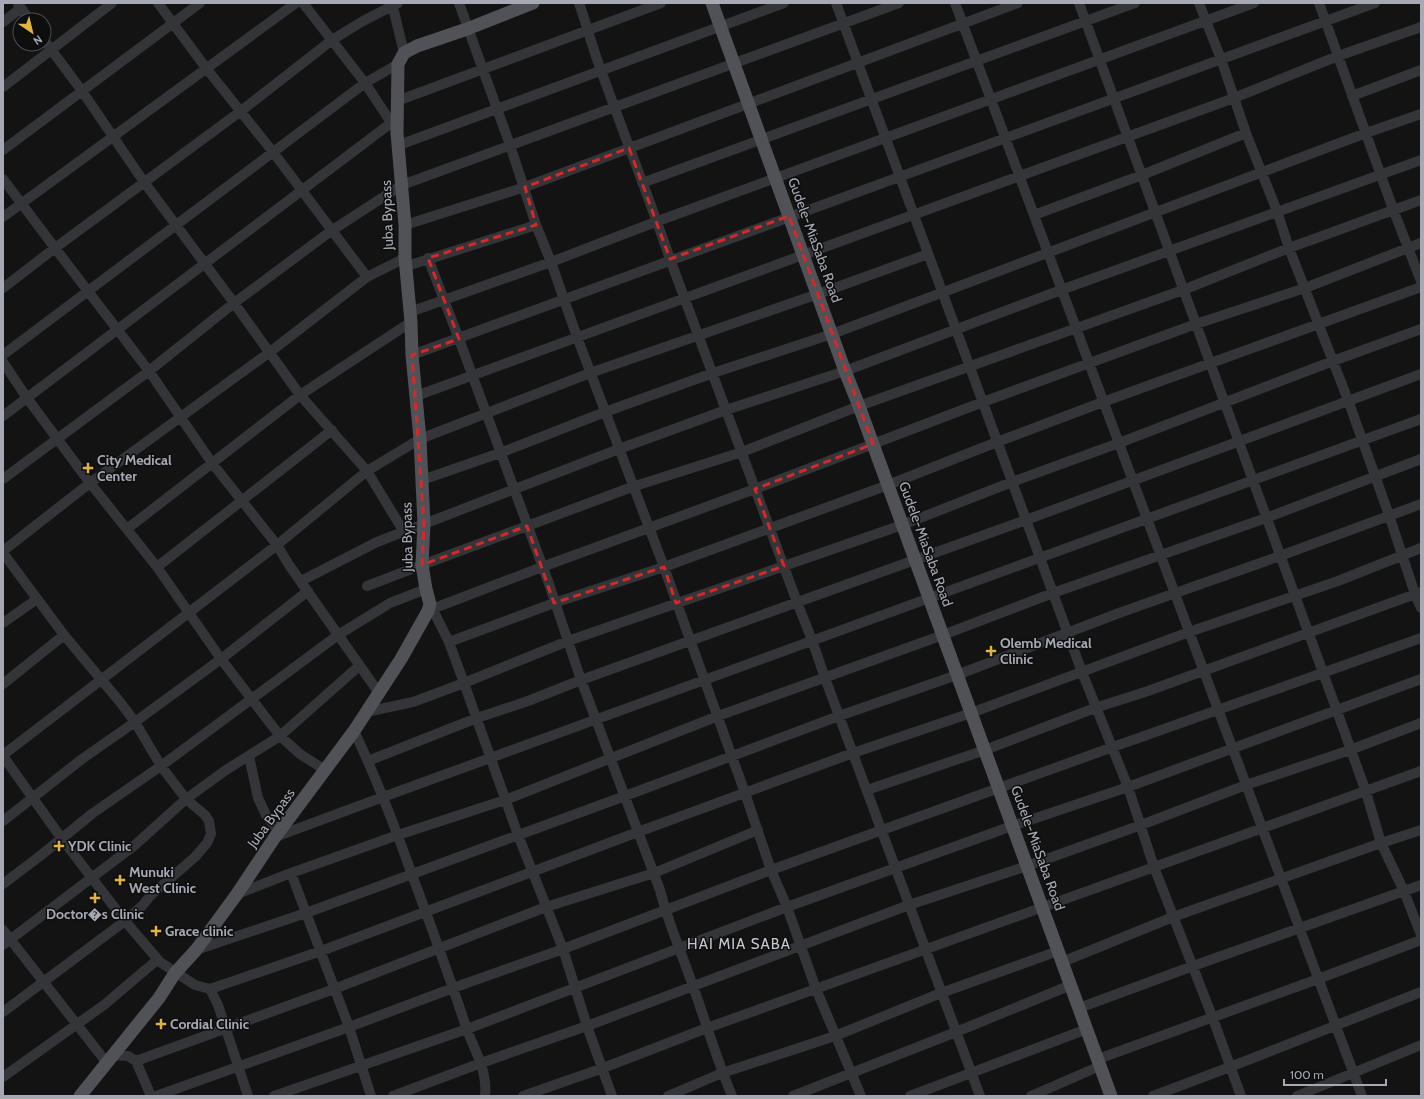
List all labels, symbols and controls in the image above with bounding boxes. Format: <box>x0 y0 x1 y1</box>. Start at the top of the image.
north arrow <box>12 12 52 52</box>
text: N <box>31 32 45 48</box>
street label: Gudele-MiaSaba Road <box>784 175 846 305</box>
street label: Juba Bypass <box>377 180 397 251</box>
place label: City Medical Center <box>97 451 172 485</box>
marker: City Medical Center <box>82 462 94 474</box>
street label: Gudele-MiaSaba Road <box>895 479 957 609</box>
street label: Juba Bypass <box>397 502 417 573</box>
place label: Olemb Medical Clinic <box>1000 634 1092 668</box>
marker: Olemb Medical Clinic <box>985 645 997 657</box>
street label: Gudele-MiaSaba Road <box>1007 783 1069 913</box>
street label: Juba Bypass <box>243 784 299 852</box>
place label: YDK Clinic <box>67 837 132 855</box>
marker: YDK Clinic <box>53 840 65 852</box>
place label: Munuki West Clinic <box>129 863 197 897</box>
marker: Munuki West Clinic <box>114 874 126 886</box>
marker: Doctor�s Clinic <box>89 892 101 904</box>
place label: Doctor�s Clinic <box>46 905 145 923</box>
place label: Grace clinic <box>165 922 234 940</box>
marker: Grace clinic <box>150 925 162 937</box>
district label: HAI MIA SABA <box>687 935 791 953</box>
place label: Cordial Clinic <box>170 1015 250 1033</box>
marker: Cordial Clinic <box>155 1018 167 1030</box>
scale bar <box>1284 1061 1386 1087</box>
text: 100 m <box>1290 1067 1324 1082</box>

